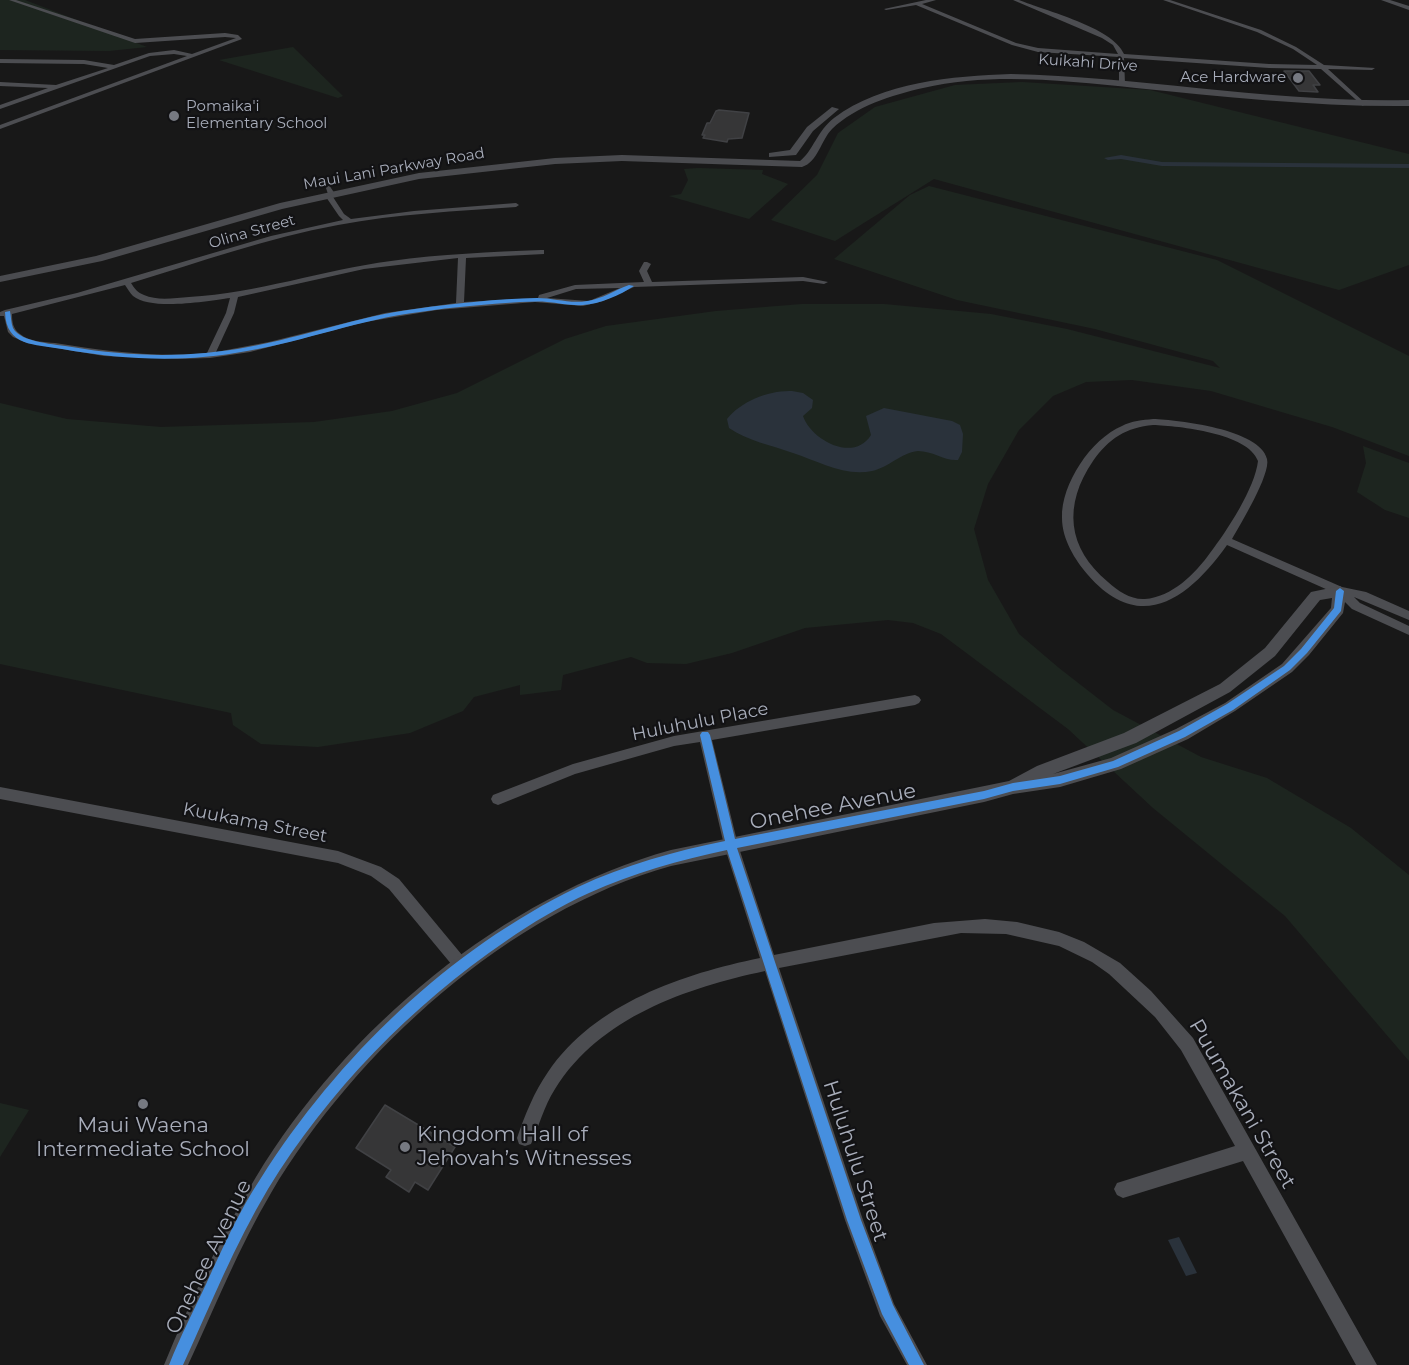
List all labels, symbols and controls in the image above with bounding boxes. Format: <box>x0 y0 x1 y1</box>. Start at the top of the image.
street label: Kuikahi Drive <box>1038 51 1138 75</box>
place label: Ace Hardware <box>1180 69 1286 87</box>
marker: Ace Hardware <box>1291 71 1305 85</box>
place label: Pomaika'i Elementary School <box>186 98 327 133</box>
marker: Pomaika'i Elementary School <box>167 109 181 123</box>
street label: Maui Lani Parkway Road <box>302 144 486 194</box>
street label: Olina Street <box>207 211 297 253</box>
street label: Huluhulu Place <box>630 698 770 746</box>
street label: Onehee Avenue <box>748 779 918 835</box>
street label: Kuukama Street <box>181 798 329 848</box>
street label: Puumakani Street <box>1183 1015 1301 1193</box>
street label: Huluhulu Street <box>817 1077 893 1245</box>
marker: Maui Waena Intermediate School <box>136 1097 150 1111</box>
place label: Maui Waena Intermediate School <box>36 1113 250 1163</box>
place label: Kingdom Hall of Jehovah’s Witnesses <box>417 1122 632 1172</box>
marker: Kingdom Hall of Jehovah’s Witnesses <box>398 1140 412 1154</box>
street label: Onehee Avenue <box>161 1176 257 1338</box>

